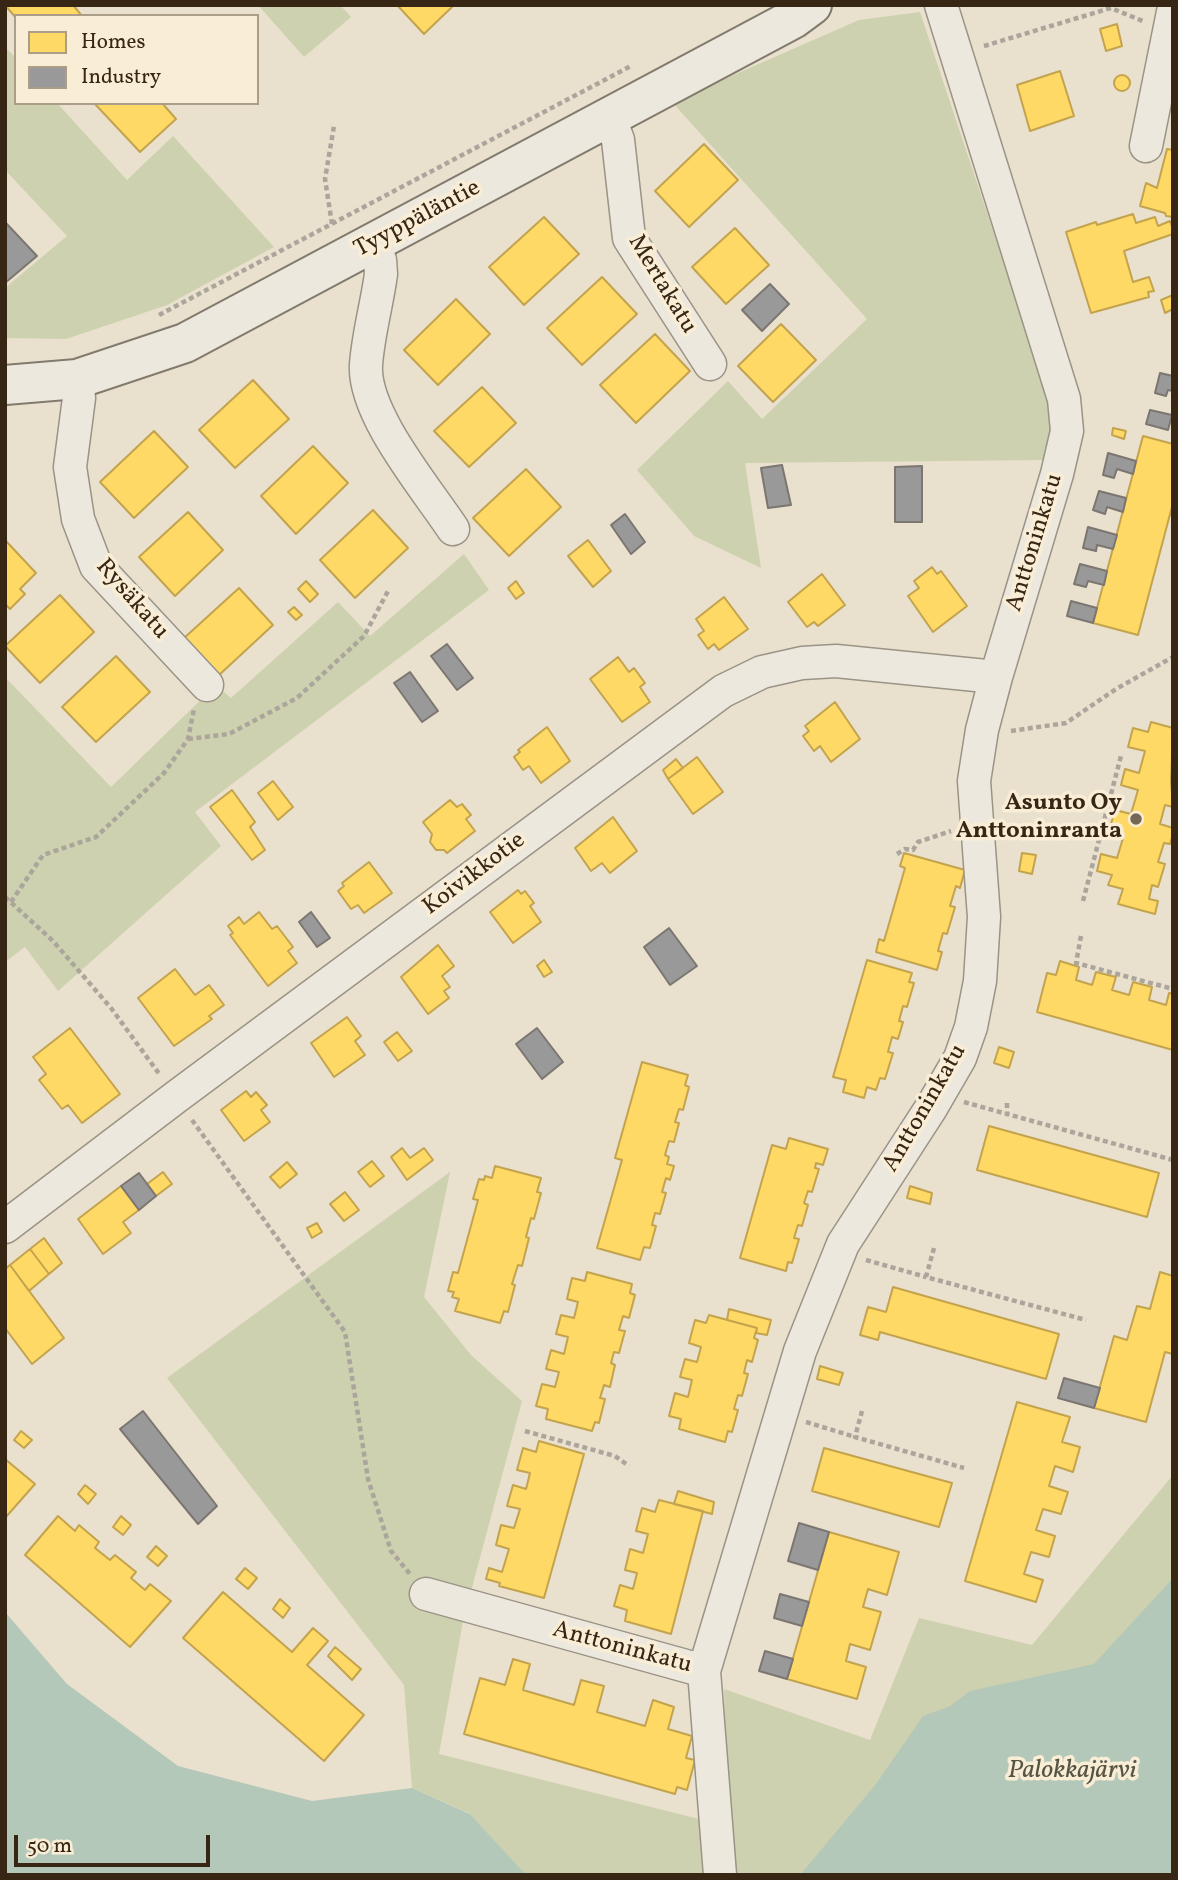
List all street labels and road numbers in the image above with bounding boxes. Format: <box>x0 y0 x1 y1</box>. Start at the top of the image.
street label: Tyyppäläntie <box>350 175 486 265</box>
street label: Mertakatu <box>620 230 702 340</box>
street label: Anttoninkatu <box>1001 470 1071 616</box>
street label: Rysäkatu <box>88 554 174 646</box>
street label: Koivikkotie <box>418 827 532 923</box>
street label: Anttoninkatu <box>878 1040 974 1178</box>
street label: Anttoninkatu <box>549 1617 695 1681</box>

